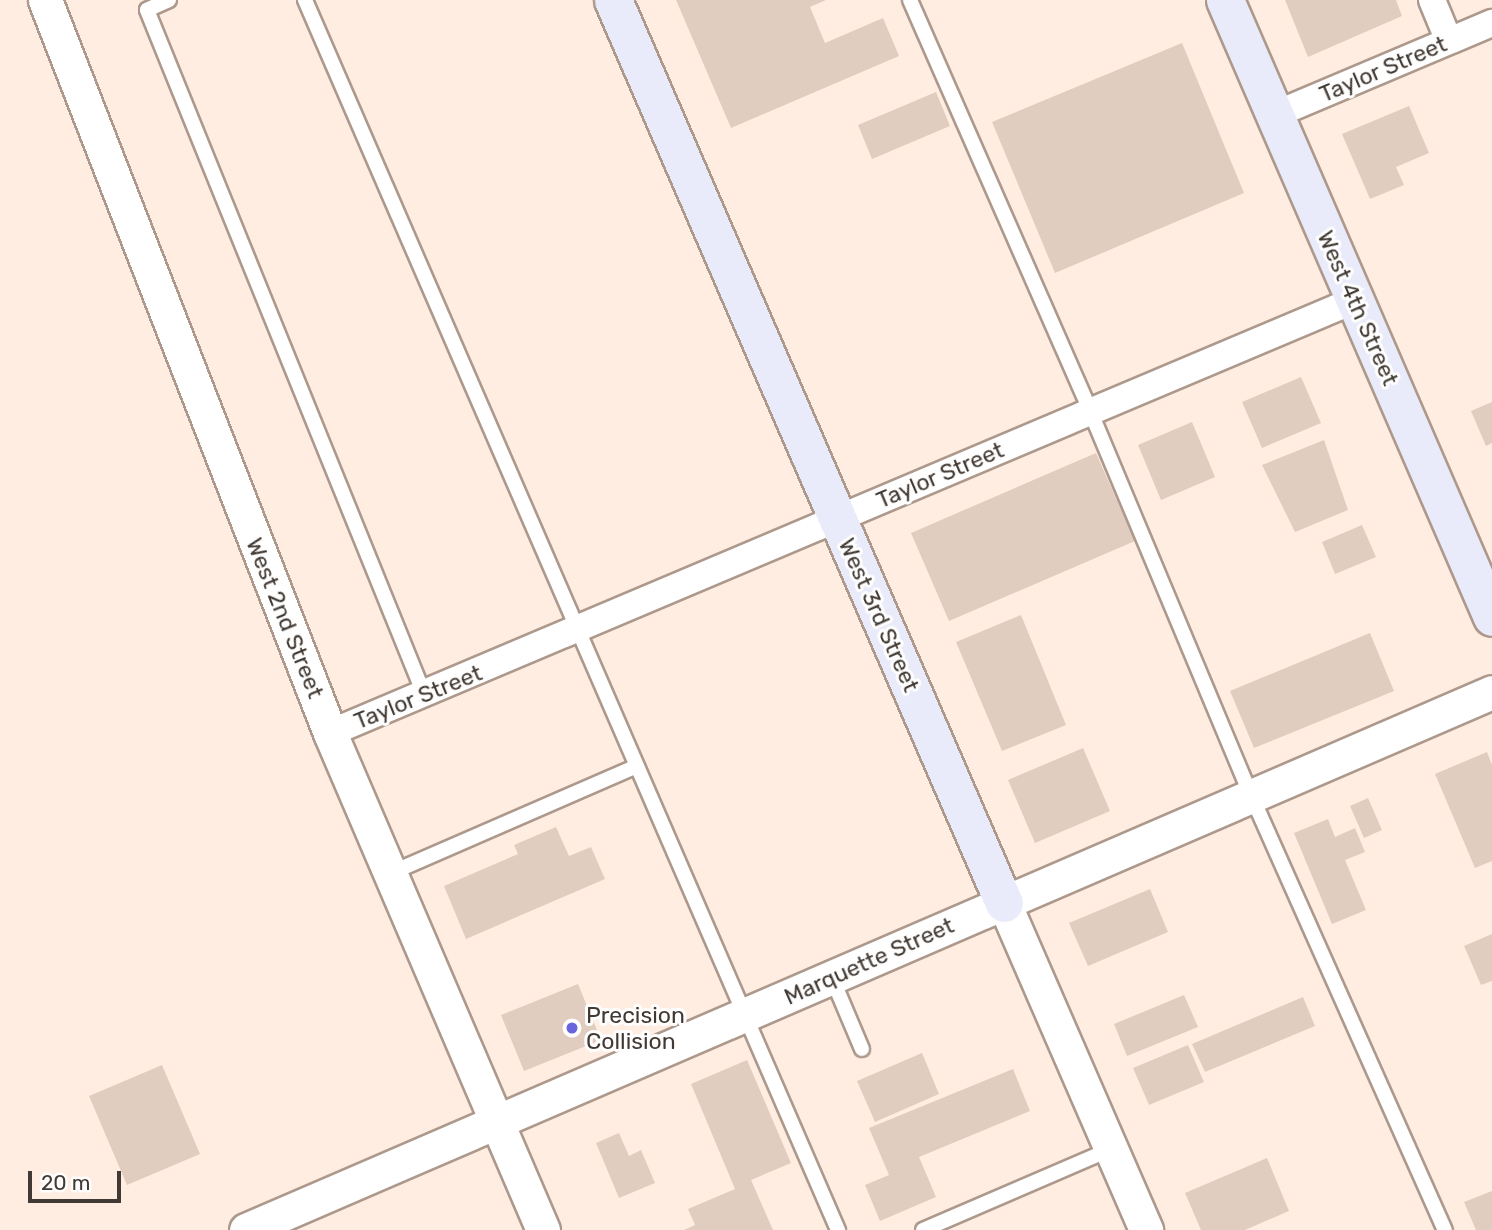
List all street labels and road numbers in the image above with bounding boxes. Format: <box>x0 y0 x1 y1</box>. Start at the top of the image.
street label: Taylor Street <box>1315 30 1451 108</box>
street label: West 4th Street <box>1312 226 1404 390</box>
street label: Taylor Street <box>872 436 1008 514</box>
street label: West 2nd Street <box>240 534 330 702</box>
street label: West 3rd Street <box>833 534 925 696</box>
street label: Taylor Street <box>350 659 486 735</box>
street label: Marquette Street <box>780 911 958 1011</box>

